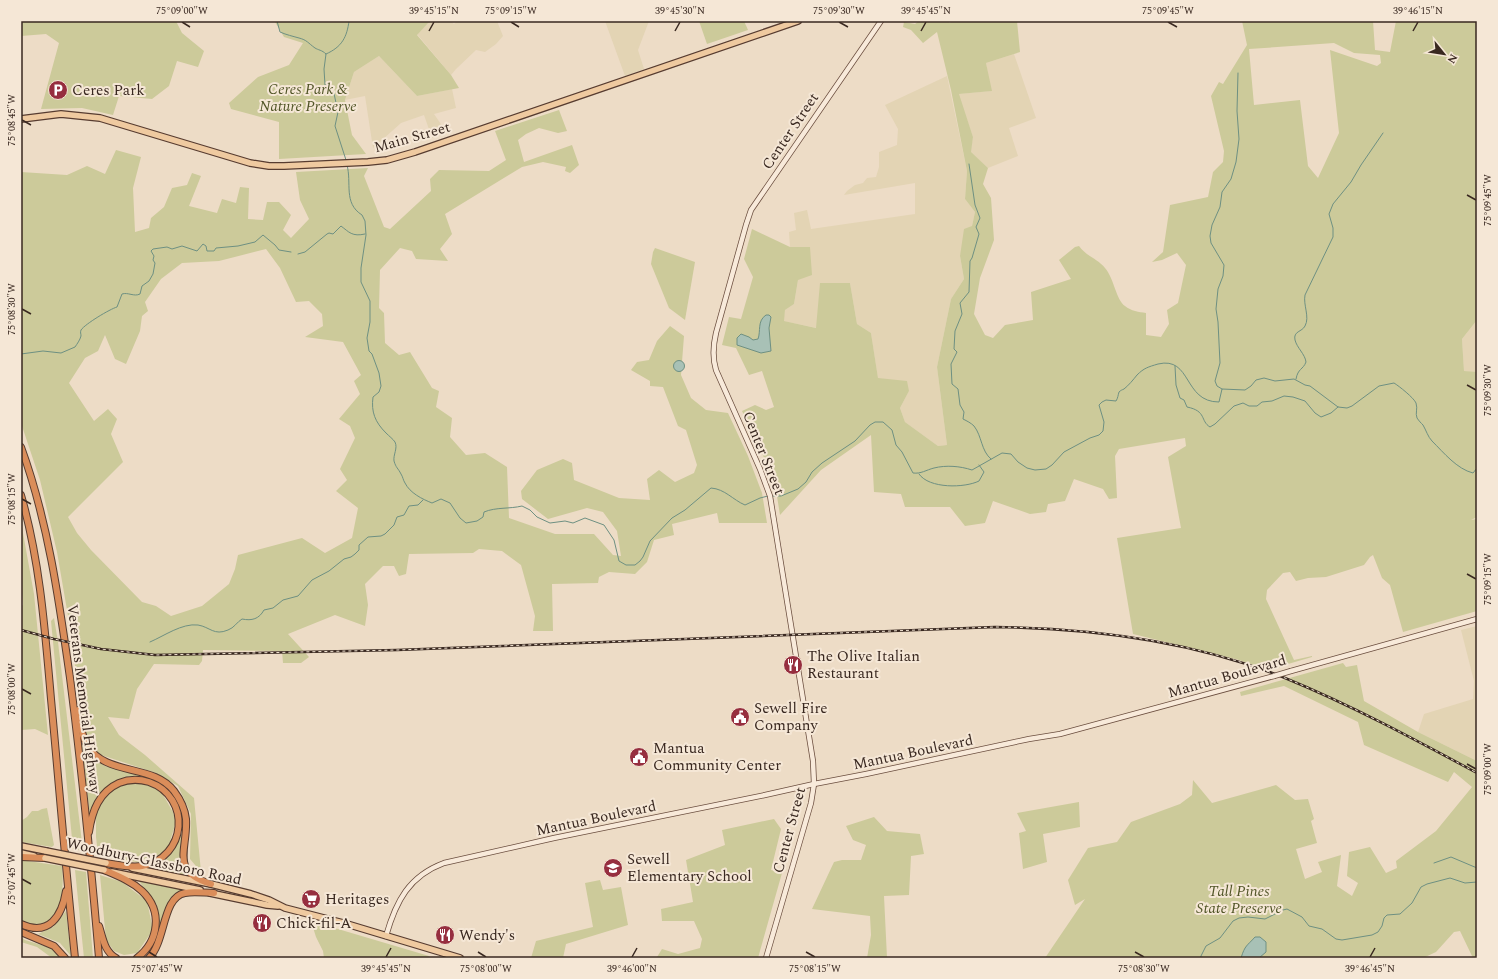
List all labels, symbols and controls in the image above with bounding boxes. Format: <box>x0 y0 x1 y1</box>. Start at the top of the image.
text: 75°09'00"W <box>156 3 208 19</box>
text: 39°45'15"N <box>409 3 459 19</box>
text: 75°09'15"W <box>485 3 537 19</box>
text: 39°45'30"N <box>655 3 705 19</box>
text: 75°09'30"W <box>813 3 865 19</box>
text: 39°45'45"N <box>901 3 951 19</box>
text: 75°09'45"W <box>1142 3 1194 19</box>
text: 39°46'15"N <box>1393 3 1443 19</box>
north arrow <box>1424 34 1464 74</box>
text: N <box>1443 51 1462 67</box>
park label: Ceres Park & Nature Preserve <box>259 78 357 118</box>
parking icon: Ceres Park <box>47 79 69 101</box>
place label: Ceres Park <box>72 79 145 102</box>
street label: Center Street <box>756 88 825 174</box>
text: 75°08'45"W <box>4 94 20 146</box>
street label: Main Street <box>371 116 453 159</box>
text: 75°09'45"W <box>1480 174 1496 226</box>
text: 75°08'30"W <box>4 283 20 335</box>
text: 75°09'30"W <box>1480 364 1496 416</box>
street label: Center Street <box>736 408 791 499</box>
text: 75°08'15"W <box>4 473 20 525</box>
text: 75°09'15"W <box>1480 553 1496 605</box>
street label: Veterans Memorial Highway <box>60 603 107 796</box>
place label: The Olive Italian Restaurant <box>807 645 920 685</box>
street label: Mantua Boulevard <box>1165 649 1289 704</box>
restaurant icon: The Olive Italian Restaurant <box>782 654 804 676</box>
text: 75°08'00"W <box>4 663 20 715</box>
place label: Sewell Fire Company <box>754 697 828 737</box>
public building icon: Sewell Fire Company <box>729 706 751 728</box>
street label: Mantua Boulevard <box>851 729 975 776</box>
place label: Mantua Community Center <box>653 737 781 777</box>
text: 75°09'00"W <box>1480 743 1496 795</box>
public building icon: Mantua Community Center <box>628 746 650 768</box>
street label: Center Street <box>767 784 812 876</box>
street label: Mantua Boulevard <box>534 795 658 842</box>
street label: Woodbury-Glassboro Road <box>64 832 244 891</box>
place label: Sewell Elementary School <box>627 848 752 888</box>
text: 75°07'45"W <box>4 853 20 905</box>
school or university icon: Sewell Elementary School <box>602 857 624 879</box>
park label: Tall Pines State Preserve <box>1196 880 1282 920</box>
supermarket icon: Heritages <box>300 888 322 910</box>
place label: Heritages <box>325 888 389 911</box>
restaurant icon: Chick-fil-A <box>251 912 273 934</box>
place label: Chick-fil-A <box>276 912 351 935</box>
restaurant icon: Wendy's <box>434 924 456 946</box>
place label: Wendy's <box>459 924 515 947</box>
text: 75°07'45"W <box>131 961 183 977</box>
text: 39°45'45"N <box>361 961 411 977</box>
text: 75°08'00"W <box>460 961 512 977</box>
text: 39°46'00"N <box>607 961 657 977</box>
text: 75°08'15"W <box>789 961 841 977</box>
text: 75°08'30"W <box>1118 961 1170 977</box>
text: 39°46'45"N <box>1345 961 1395 977</box>

